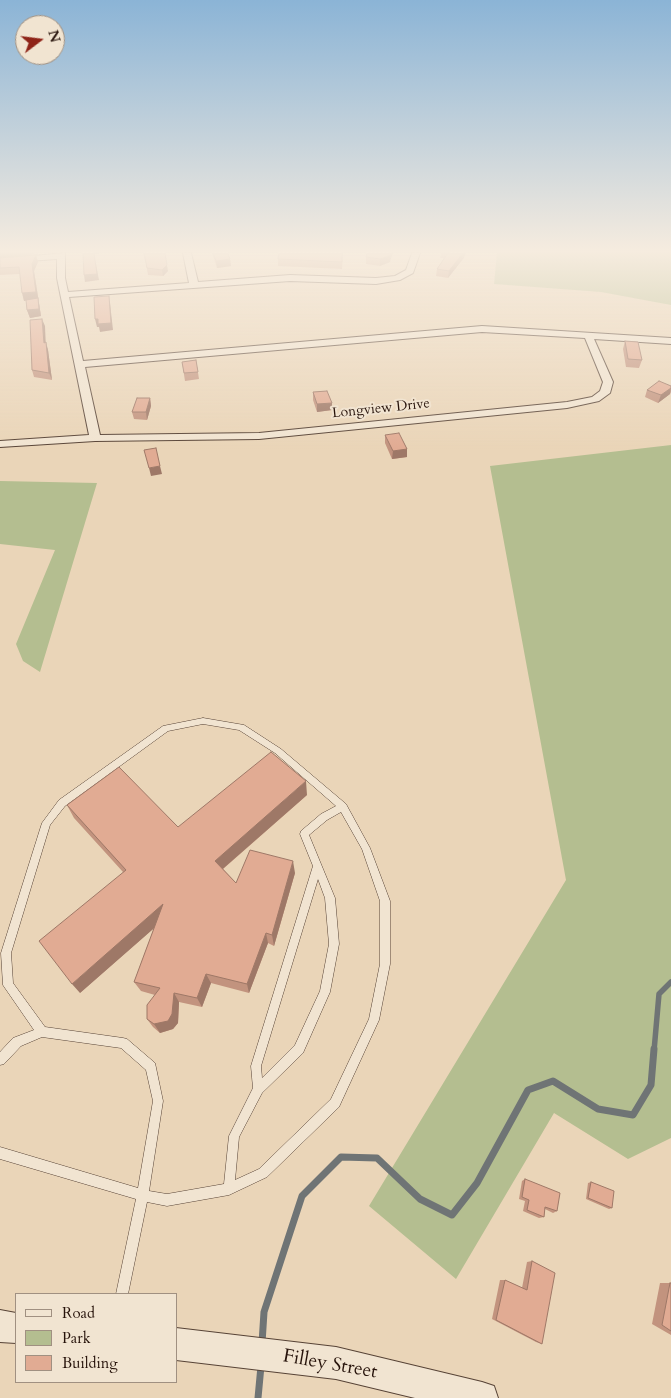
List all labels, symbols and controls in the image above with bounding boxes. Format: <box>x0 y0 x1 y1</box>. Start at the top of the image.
north arrow <box>15 15 65 65</box>
text: N <box>43 28 65 45</box>
street label: Longview Drive <box>331 396 431 422</box>
legend <box>15 1293 178 1383</box>
text: Road <box>62 1303 95 1323</box>
text: Park <box>62 1328 91 1348</box>
street label: Filley Street <box>281 1345 379 1385</box>
text: Building <box>62 1353 118 1373</box>

